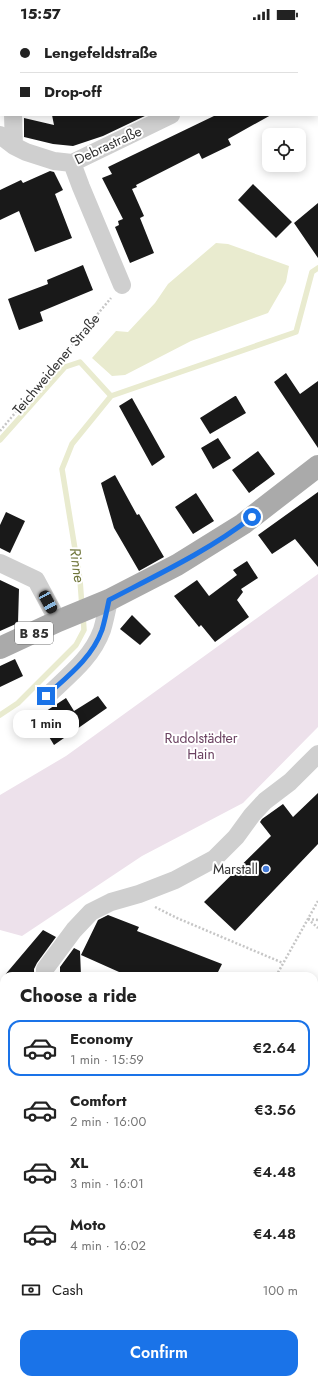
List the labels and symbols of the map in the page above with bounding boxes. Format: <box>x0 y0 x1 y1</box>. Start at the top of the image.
street label: Debrastraße <box>71 121 145 169</box>
street label: Teichweidener Straße <box>8 309 104 419</box>
route start <box>243 508 261 526</box>
water label: Rinne <box>64 546 90 584</box>
car <box>37 589 59 615</box>
road number: B 85 <box>15 622 53 644</box>
route end <box>37 687 55 705</box>
callout: 1 min <box>13 710 79 738</box>
park label: Rudolstädter Hain <box>164 728 238 764</box>
place label: Marstall <box>213 859 258 879</box>
marker: Marstall <box>261 864 271 874</box>

